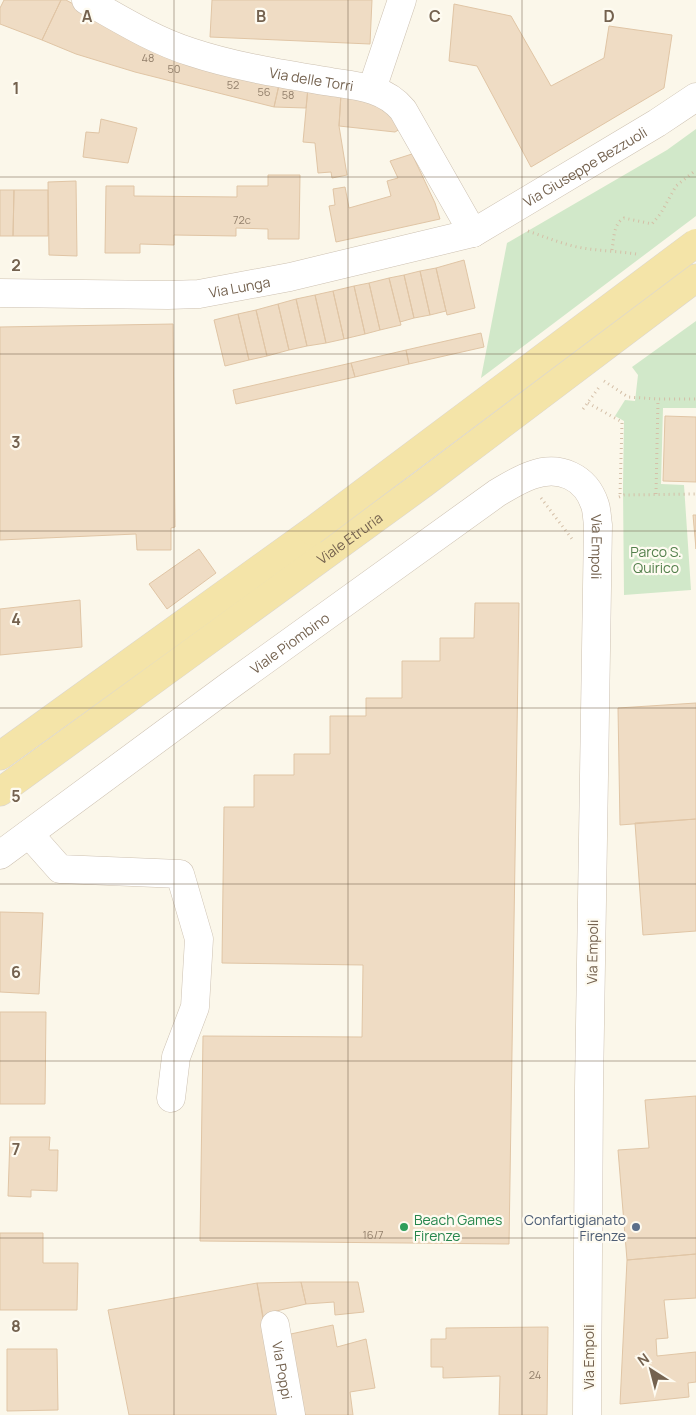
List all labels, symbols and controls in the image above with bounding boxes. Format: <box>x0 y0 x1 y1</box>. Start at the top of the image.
text: A <box>82 5 93 27</box>
text: B <box>256 5 266 27</box>
text: C <box>429 5 441 27</box>
text: D <box>603 5 615 27</box>
house number: 48 <box>142 50 154 65</box>
house number: 50 <box>167 61 181 76</box>
street label: Via delle Torri <box>268 62 355 95</box>
text: 1 <box>12 77 20 99</box>
house number: 52 <box>227 77 239 92</box>
house number: 56 <box>257 84 271 99</box>
house number: 58 <box>282 87 294 102</box>
street label: Via Giuseppe Bezzuoli <box>519 122 650 211</box>
house number: 72c <box>233 212 251 227</box>
text: 2 <box>11 254 21 276</box>
street label: Via Lunga <box>207 271 271 302</box>
text: 3 <box>11 431 21 453</box>
street label: Viale Etruria <box>313 507 386 568</box>
street label: Via Empoli <box>587 514 608 579</box>
park label: Parco S. Quirico <box>630 542 682 577</box>
street label: Viale Piombino <box>246 607 333 678</box>
text: 4 <box>11 608 21 630</box>
text: 5 <box>11 785 21 807</box>
street label: Via Empoli <box>582 919 602 985</box>
text: 6 <box>11 961 21 983</box>
text: 7 <box>12 1138 20 1160</box>
place label: Beach Games Firenze <box>414 1210 502 1245</box>
place label: Confartigianato Firenze <box>524 1210 626 1245</box>
marker: Beach Games Firenze <box>398 1221 410 1233</box>
marker: Confartigianato Firenze <box>630 1221 642 1233</box>
house number: 16/7 <box>363 1227 383 1242</box>
text: 8 <box>11 1315 21 1337</box>
street label: Via Empoli <box>579 1325 598 1389</box>
street label: Via Poppi <box>269 1340 298 1401</box>
north arrow <box>626 1345 676 1395</box>
text: N <box>633 1348 653 1370</box>
house number: 24 <box>529 1367 541 1382</box>

